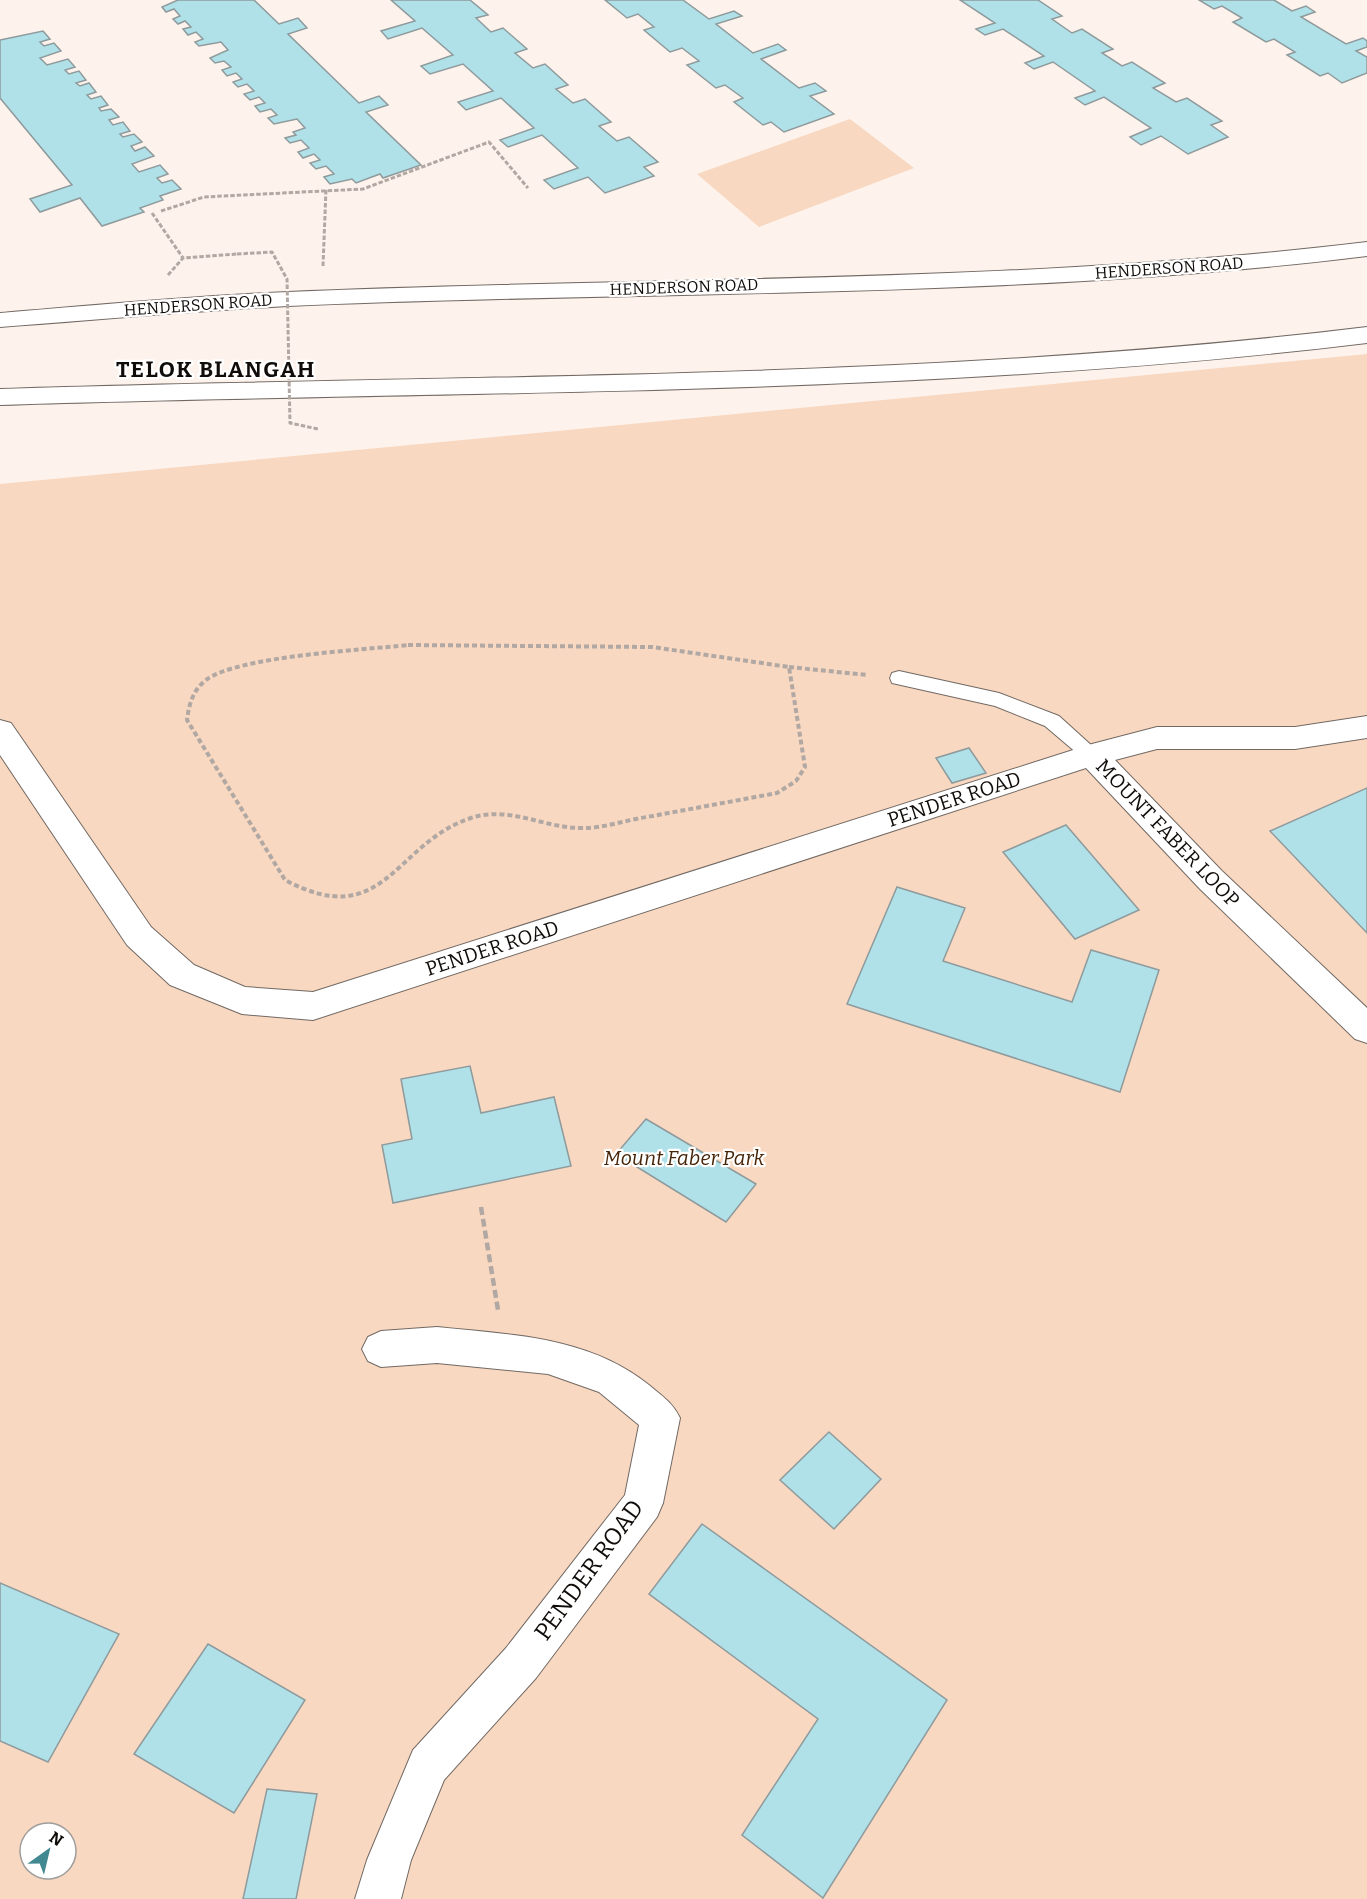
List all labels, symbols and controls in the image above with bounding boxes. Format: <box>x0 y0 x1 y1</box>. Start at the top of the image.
street label: HENDERSON ROAD <box>1094 253 1244 283</box>
street label: HENDERSON ROAD <box>609 275 759 299</box>
street label: HENDERSON ROAD <box>123 290 273 320</box>
district label: TELOK BLANGAH <box>116 356 316 383</box>
street label: MOUNT FABER LOOP <box>1091 754 1245 912</box>
street label: PENDER ROAD <box>884 766 1024 832</box>
street label: PENDER ROAD <box>422 915 562 981</box>
park label: Mount Faber Park <box>604 1146 764 1170</box>
street label: PENDER ROAD <box>529 1494 649 1646</box>
north arrow <box>18 1821 78 1881</box>
text: N <box>46 1828 67 1850</box>

